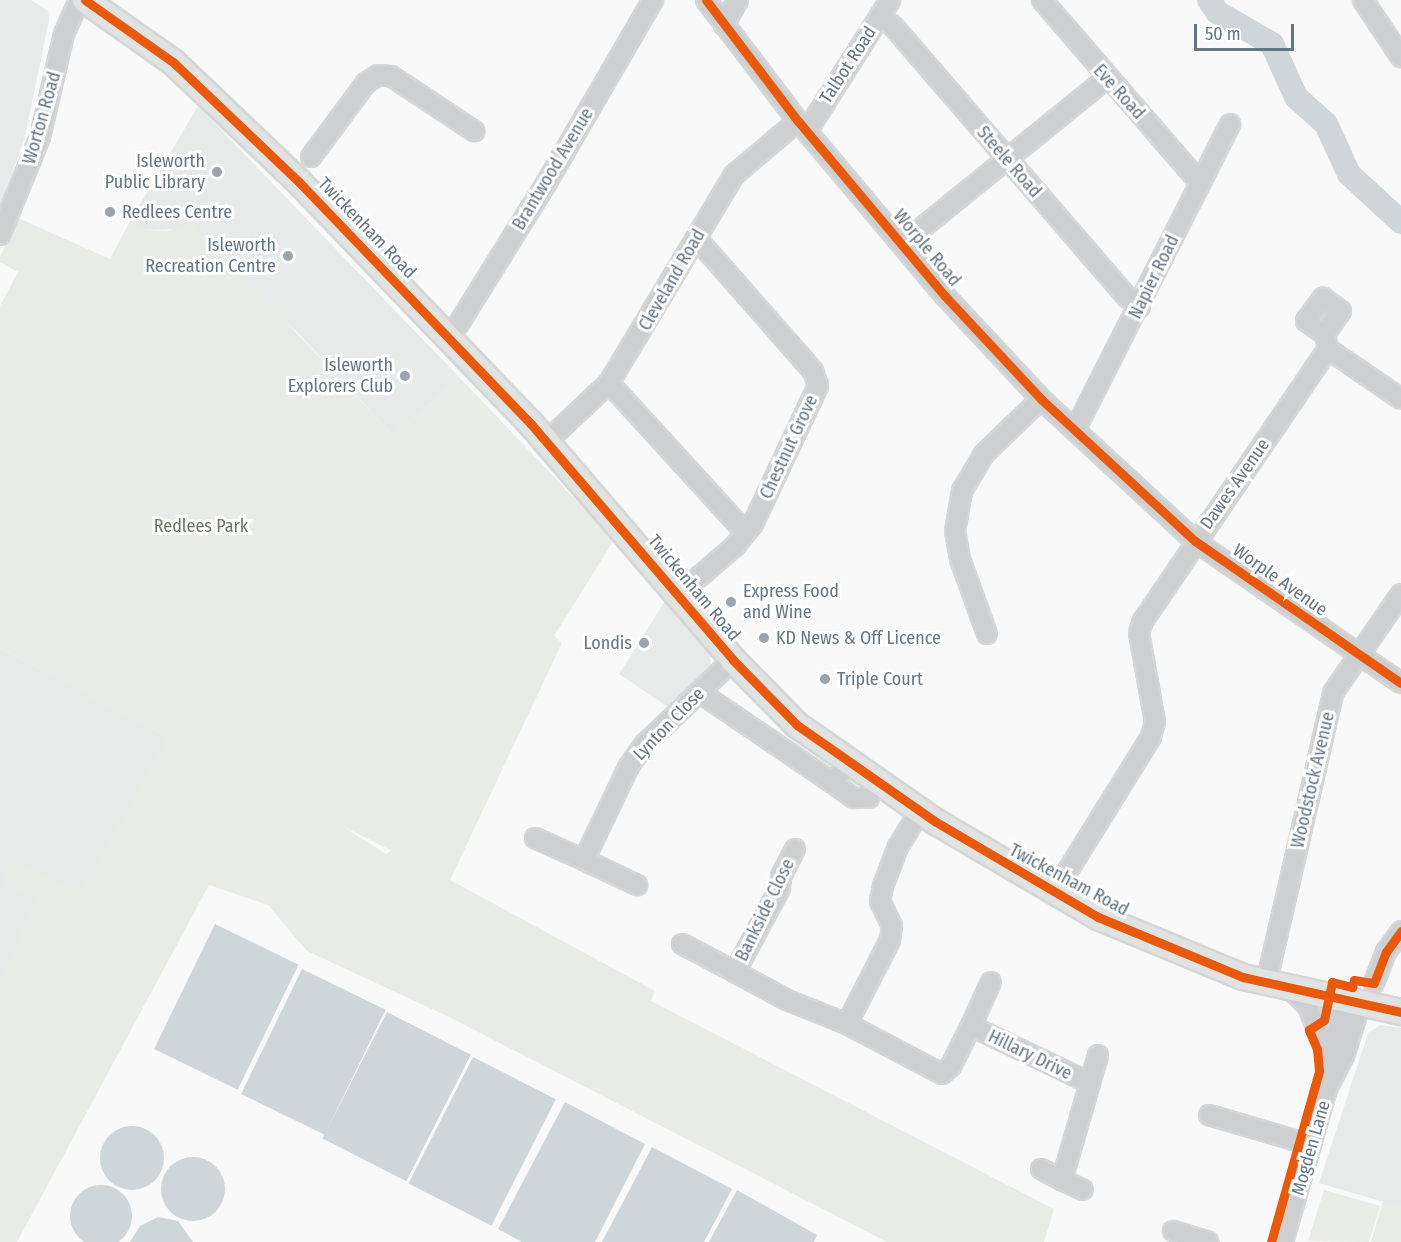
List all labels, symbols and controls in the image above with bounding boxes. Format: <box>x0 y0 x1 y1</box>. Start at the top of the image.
scale bar <box>1197 12 1298 50</box>
street label: Talbot Road <box>815 23 881 107</box>
text: 50 m <box>1205 23 1241 45</box>
street label: Eve Road <box>1089 60 1149 124</box>
street label: Worton Road <box>19 69 65 167</box>
street label: Brantwood Avenue <box>508 104 598 234</box>
street label: Steele Road <box>972 122 1046 202</box>
place label: Isleworth Public Library <box>105 151 205 194</box>
marker: Isleworth Public Library <box>210 165 224 179</box>
street label: Twickenham Road <box>313 173 421 283</box>
place label: Redlees Centre <box>122 201 232 223</box>
marker: Redlees Centre <box>103 205 117 219</box>
street label: Worple Road <box>889 205 965 291</box>
street label: Cleveland Road <box>634 225 710 335</box>
street label: Napier Road <box>1124 232 1184 322</box>
place label: Isleworth Recreation Centre <box>145 235 276 278</box>
marker: Isleworth Recreation Centre <box>281 249 295 263</box>
place label: Isleworth Explorers Club <box>288 355 393 398</box>
marker: Isleworth Explorers Club <box>398 369 412 383</box>
street label: Chestnut Grove <box>755 392 823 502</box>
street label: Dawes Avenue <box>1196 435 1274 533</box>
park label: Redlees Park <box>154 515 248 537</box>
street label: Twickenham Road <box>643 530 745 646</box>
street label: Worple Avenue <box>1229 539 1331 621</box>
place label: Express Food and Wine <box>743 581 839 624</box>
marker: Express Food and Wine <box>724 595 738 609</box>
place label: KD News & Off Licence <box>776 627 941 649</box>
marker: KD News & Off Licence <box>757 631 771 645</box>
place label: Londis <box>584 632 632 654</box>
marker: Londis <box>637 636 651 650</box>
place label: Triple Court <box>837 668 923 690</box>
marker: Triple Court <box>818 672 832 686</box>
street label: Lynton Close <box>629 683 709 765</box>
street label: Woodstock Avenue <box>1287 710 1339 850</box>
street label: Twickenham Road <box>1006 839 1132 921</box>
street label: Bankside Close <box>731 855 799 965</box>
street label: Hillary Drive <box>985 1025 1075 1085</box>
street label: Mogden Lane <box>1287 1098 1335 1198</box>

